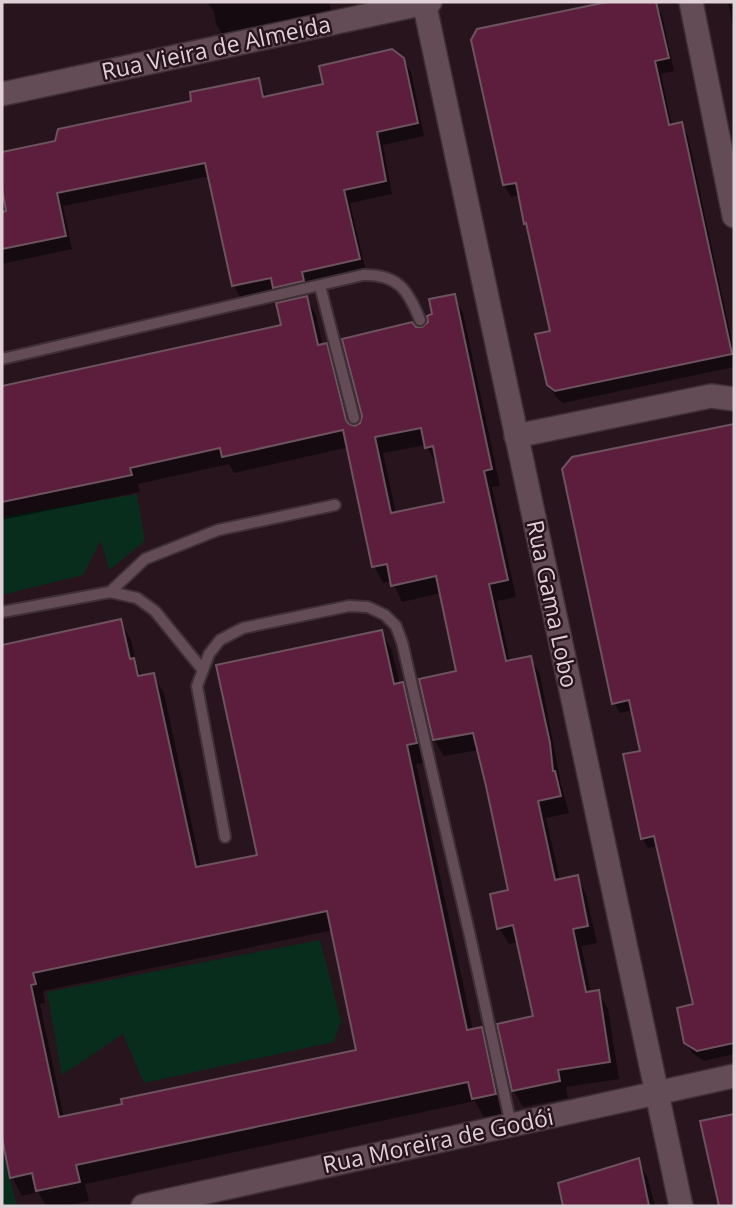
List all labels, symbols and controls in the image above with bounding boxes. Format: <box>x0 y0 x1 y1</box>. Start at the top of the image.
street label: Rua Vieira de Almeida <box>98 7 333 87</box>
street label: Rua Gama Lobo <box>520 517 586 690</box>
street label: Rua Moreira de Godói <box>319 1100 556 1180</box>

